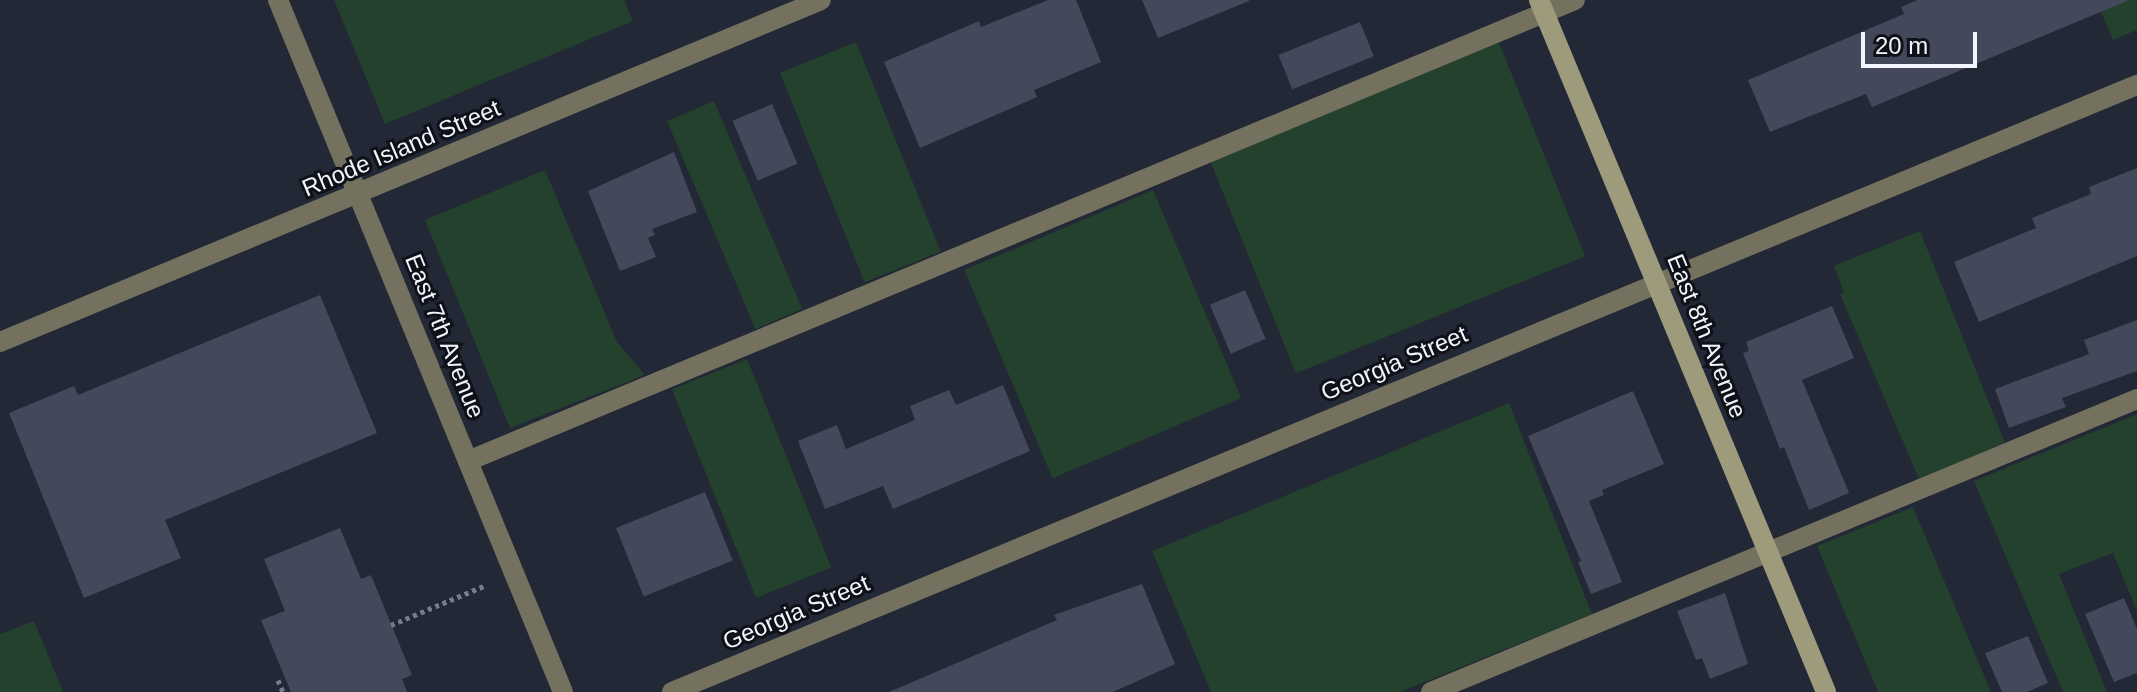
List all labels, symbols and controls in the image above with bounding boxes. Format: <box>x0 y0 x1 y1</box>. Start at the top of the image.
scale bar <box>1865 16 1981 66</box>
text: 20 m <box>1875 32 1928 59</box>
street label: Rhode Island Street <box>298 93 504 203</box>
street label: East 7th Avenue <box>399 249 491 423</box>
street label: East 8th Avenue <box>1661 249 1753 423</box>
street label: Georgia Street <box>1317 319 1471 407</box>
street label: Georgia Street <box>719 568 873 656</box>

